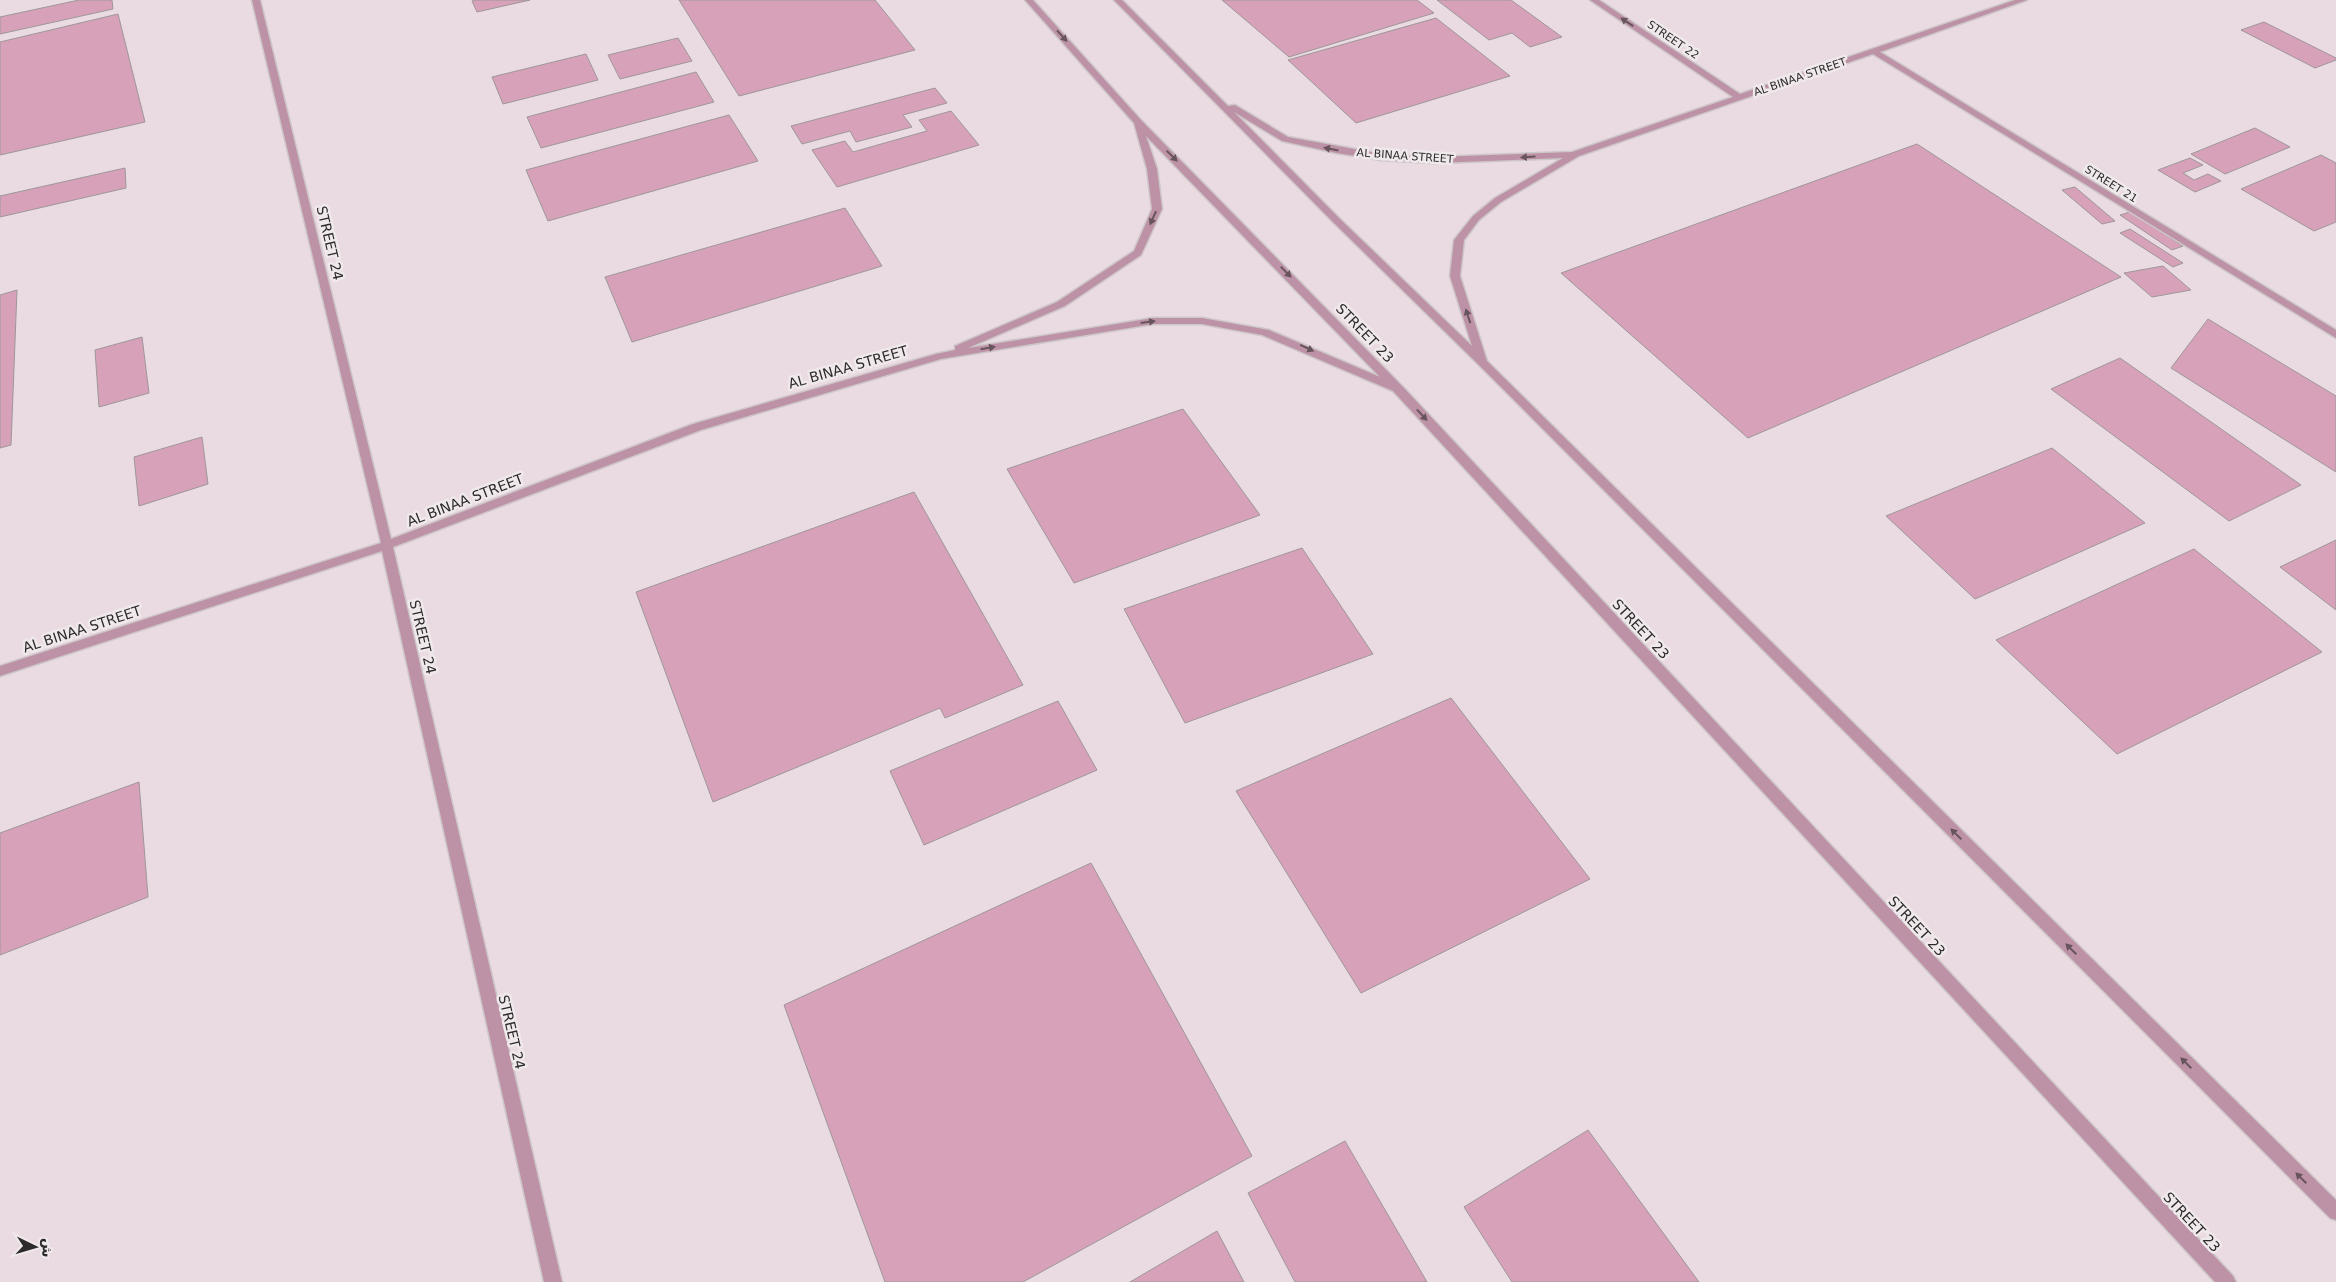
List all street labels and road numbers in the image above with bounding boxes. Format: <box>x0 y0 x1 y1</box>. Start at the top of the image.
street label: STREET 22 <box>1645 18 1701 62</box>
street label: AL BINAA STREET <box>1752 55 1848 99</box>
street label: AL BINAA STREET <box>1356 146 1454 166</box>
street label: STREET 21 <box>2082 163 2140 205</box>
street label: STREET 24 <box>314 204 346 282</box>
street label: STREET 23 <box>1333 300 1397 366</box>
street label: AL BINAA STREET <box>786 342 910 392</box>
street label: AL BINAA STREET <box>405 470 526 530</box>
street label: STREET 23 <box>1609 596 1673 662</box>
street label: STREET 24 <box>407 598 439 676</box>
street label: AL BINAA STREET <box>21 602 144 656</box>
street label: STREET 23 <box>1885 893 1949 959</box>
street label: STREET 24 <box>496 993 528 1071</box>
street label: STREET 23 <box>2160 1189 2224 1255</box>

